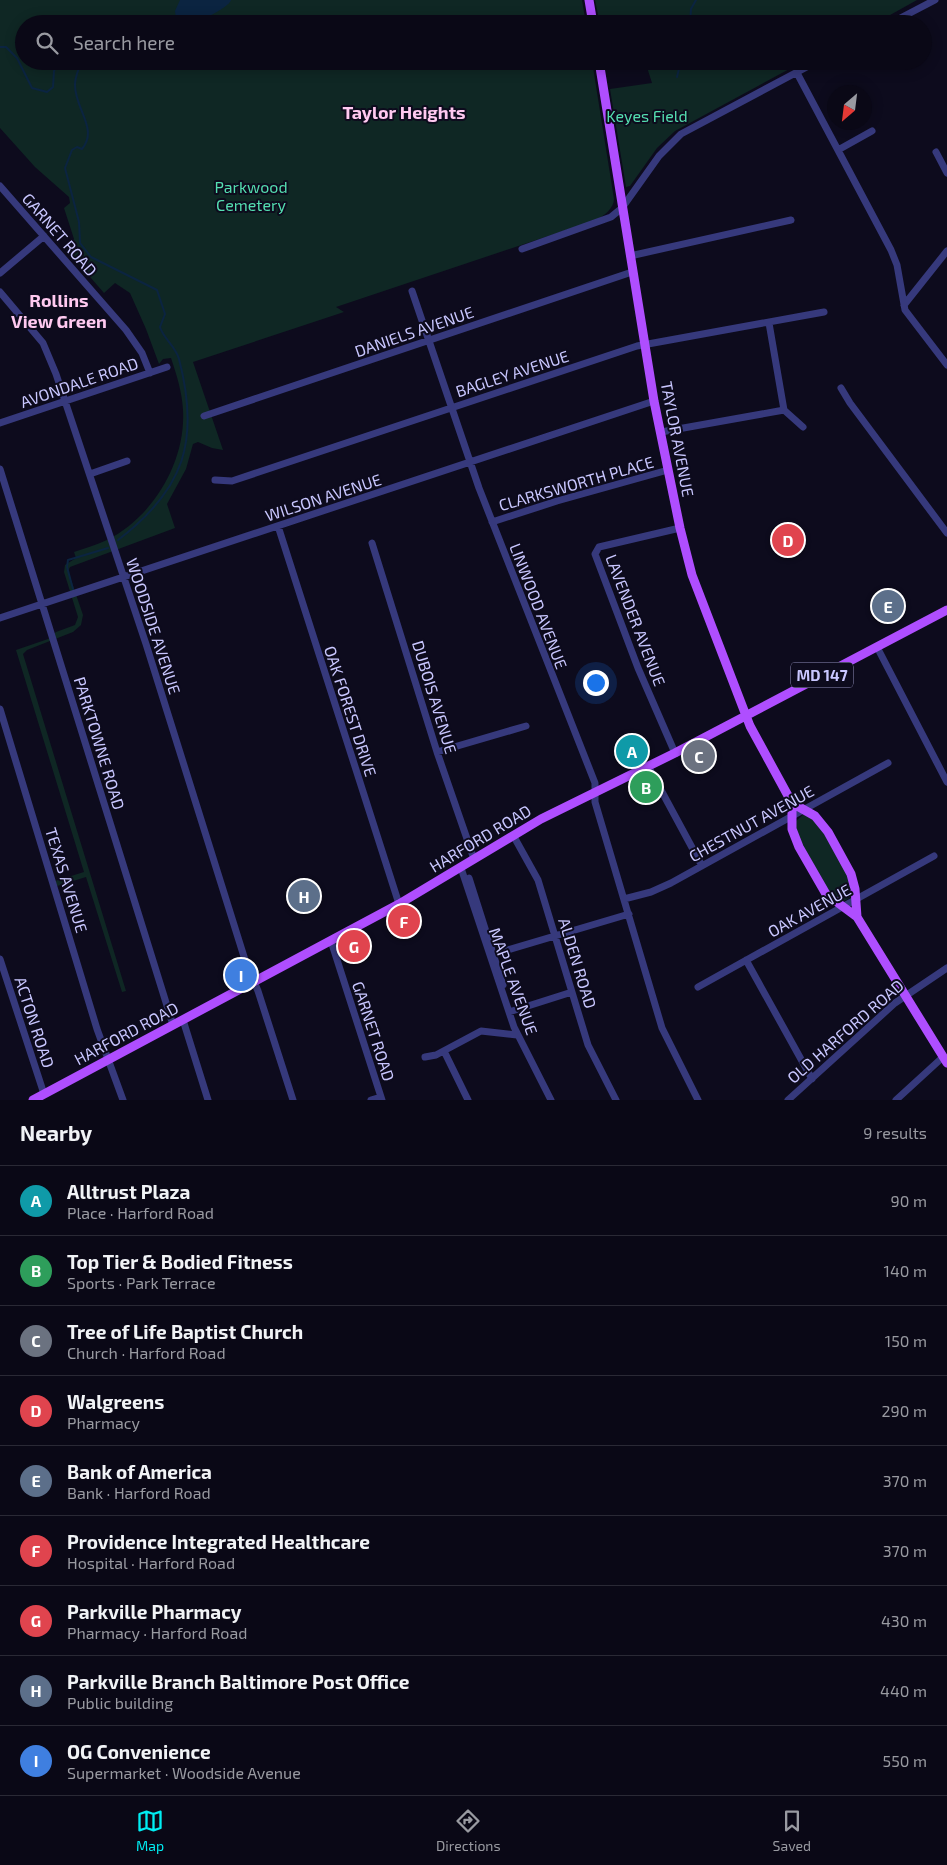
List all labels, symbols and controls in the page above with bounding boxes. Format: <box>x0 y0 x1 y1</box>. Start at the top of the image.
search box <box>15 15 932 70</box>
icon: search <box>33 29 61 57</box>
text: Search here <box>73 31 175 54</box>
north arrow <box>827 85 872 130</box>
district label: Taylor Heights <box>342 101 466 123</box>
park label: Keyes Field <box>606 106 688 125</box>
park label: Parkwood Cemetery <box>214 177 288 214</box>
street label: GARNET ROAD <box>19 189 101 279</box>
district label: Rollins View Green <box>11 289 107 332</box>
street label: DANIELS AVENUE <box>352 302 476 360</box>
street label: BAGLEY AVENUE <box>453 346 571 400</box>
street label: AVONDALE ROAD <box>18 353 140 411</box>
street label: TAYLOR AVENUE <box>657 380 699 498</box>
street label: CLARKSWORTH PLACE <box>496 452 656 514</box>
street label: WILSON AVENUE <box>263 469 383 525</box>
pin: D <box>772 521 804 559</box>
street label: LINWOOD AVENUE <box>506 540 572 672</box>
street label: LAVENDER AVENUE <box>602 552 670 688</box>
street label: WOODSIDE AVENUE <box>123 555 185 697</box>
pin: E <box>872 587 904 625</box>
street label: DUBOIS AVENUE <box>409 638 461 756</box>
street label: OAK FOREST DRIVE <box>321 643 381 779</box>
road number: MD 147 <box>791 662 853 688</box>
your location <box>583 670 609 696</box>
street label: PARKTOWNE ROAD <box>71 674 129 812</box>
pin: A <box>616 732 648 770</box>
pin: C <box>683 737 715 775</box>
pin: B <box>630 768 662 806</box>
street label: CHESTNUT AVENUE <box>685 781 817 865</box>
street label: HARFORD ROAD <box>426 800 534 876</box>
street label: TEXAS AVENUE <box>42 825 92 935</box>
pin: H <box>288 877 320 915</box>
street label: OAK AVENUE <box>764 879 854 941</box>
pin: F <box>388 902 420 940</box>
street label: ALDEN ROAD <box>555 915 601 1011</box>
street label: MAPLE AVENUE <box>486 925 542 1037</box>
pin: G <box>338 927 370 965</box>
pin: I <box>225 956 257 994</box>
street label: ACTON ROAD <box>11 974 59 1070</box>
street label: OLD HARFORD ROAD <box>783 975 907 1087</box>
street label: GARNET ROAD <box>349 979 399 1083</box>
street label: HARFORD ROAD <box>71 998 181 1068</box>
text: Nearby <box>20 1120 92 1145</box>
text: 9 results <box>863 1123 927 1142</box>
text: Alltrust Plaza <box>67 1180 190 1203</box>
text: A <box>31 1191 41 1210</box>
text: 90 m <box>891 1191 927 1210</box>
text: Place · Harford Road <box>67 1203 214 1222</box>
text: Top Tier & Bodied Fitness <box>67 1250 293 1273</box>
text: B <box>31 1261 41 1280</box>
text: 140 m <box>884 1261 927 1280</box>
text: Sports · Park Terrace <box>67 1273 216 1292</box>
text: Tree of Life Baptist Church <box>67 1320 303 1343</box>
text: C <box>31 1331 41 1350</box>
text: 150 m <box>885 1331 927 1350</box>
text: Church · Harford Road <box>67 1343 226 1362</box>
text: Walgreens <box>67 1390 164 1413</box>
text: D <box>31 1401 41 1420</box>
text: 290 m <box>882 1401 927 1420</box>
text: Pharmacy <box>67 1413 140 1432</box>
text: Bank of America <box>67 1460 212 1483</box>
text: E <box>31 1471 41 1490</box>
text: 370 m <box>883 1471 927 1490</box>
text: Bank · Harford Road <box>67 1483 211 1502</box>
text: Providence Integrated Healthcare <box>67 1530 370 1553</box>
text: F <box>32 1541 40 1560</box>
text: 370 m <box>883 1541 927 1560</box>
text: Hospital · Harford Road <box>67 1553 235 1572</box>
text: Parkville Pharmacy <box>67 1600 242 1623</box>
text: G <box>31 1611 41 1630</box>
text: 430 m <box>881 1611 927 1630</box>
text: Pharmacy · Harford Road <box>67 1623 247 1642</box>
text: Parkville Branch Baltimore Post Office <box>67 1670 409 1693</box>
text: H <box>30 1681 42 1700</box>
text: 440 m <box>880 1681 927 1700</box>
text: Public building <box>67 1693 173 1712</box>
text: OG Convenience <box>67 1740 211 1763</box>
text: I <box>34 1751 38 1770</box>
text: 550 m <box>883 1751 927 1770</box>
text: Supermarket · Woodside Avenue <box>67 1763 301 1782</box>
tab: Map <box>136 1807 164 1854</box>
tab: Directions <box>436 1807 501 1854</box>
tab: Saved <box>773 1807 811 1854</box>

